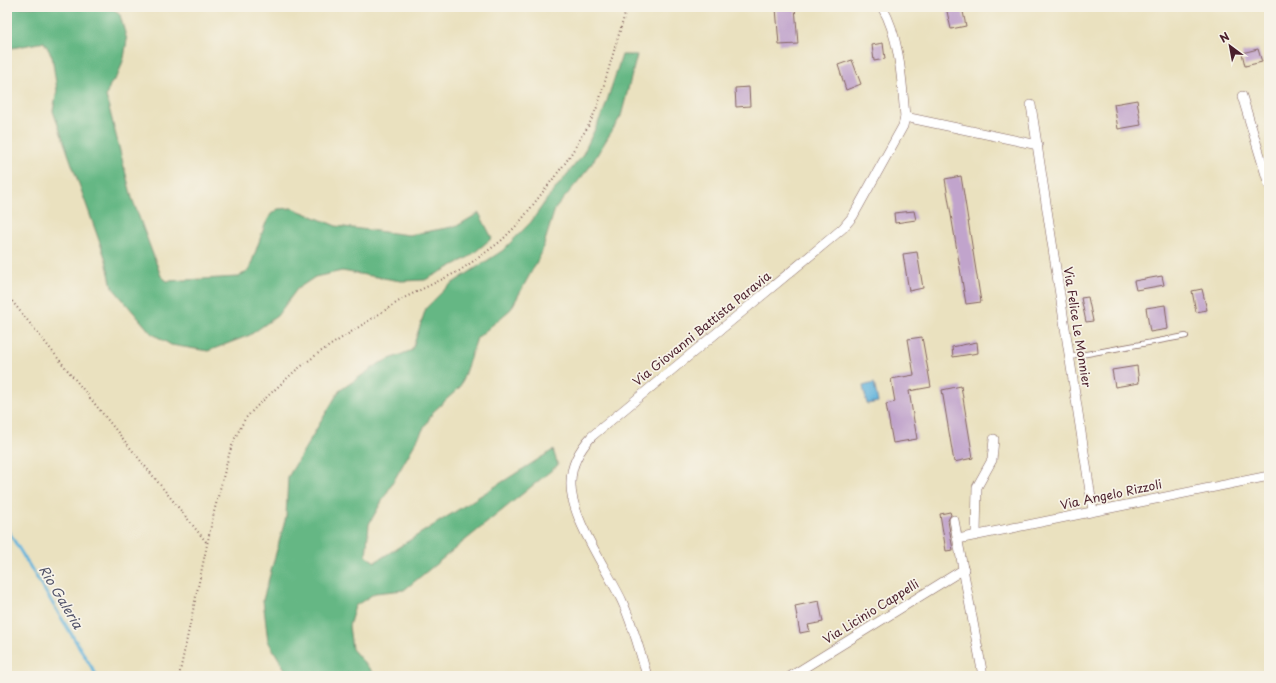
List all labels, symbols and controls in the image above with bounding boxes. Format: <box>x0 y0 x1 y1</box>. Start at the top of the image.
north arrow <box>1210 26 1250 66</box>
text: N <box>1216 27 1233 47</box>
street label: Via Felice Le Monnier <box>1060 265 1096 389</box>
street label: Via Giovanni Battista Paravia <box>628 266 775 390</box>
street label: Via Angelo Rizzoli <box>1058 474 1163 514</box>
water label: Rio Galeria <box>35 561 88 633</box>
street label: Via Licinio Cappelli <box>819 574 922 648</box>

